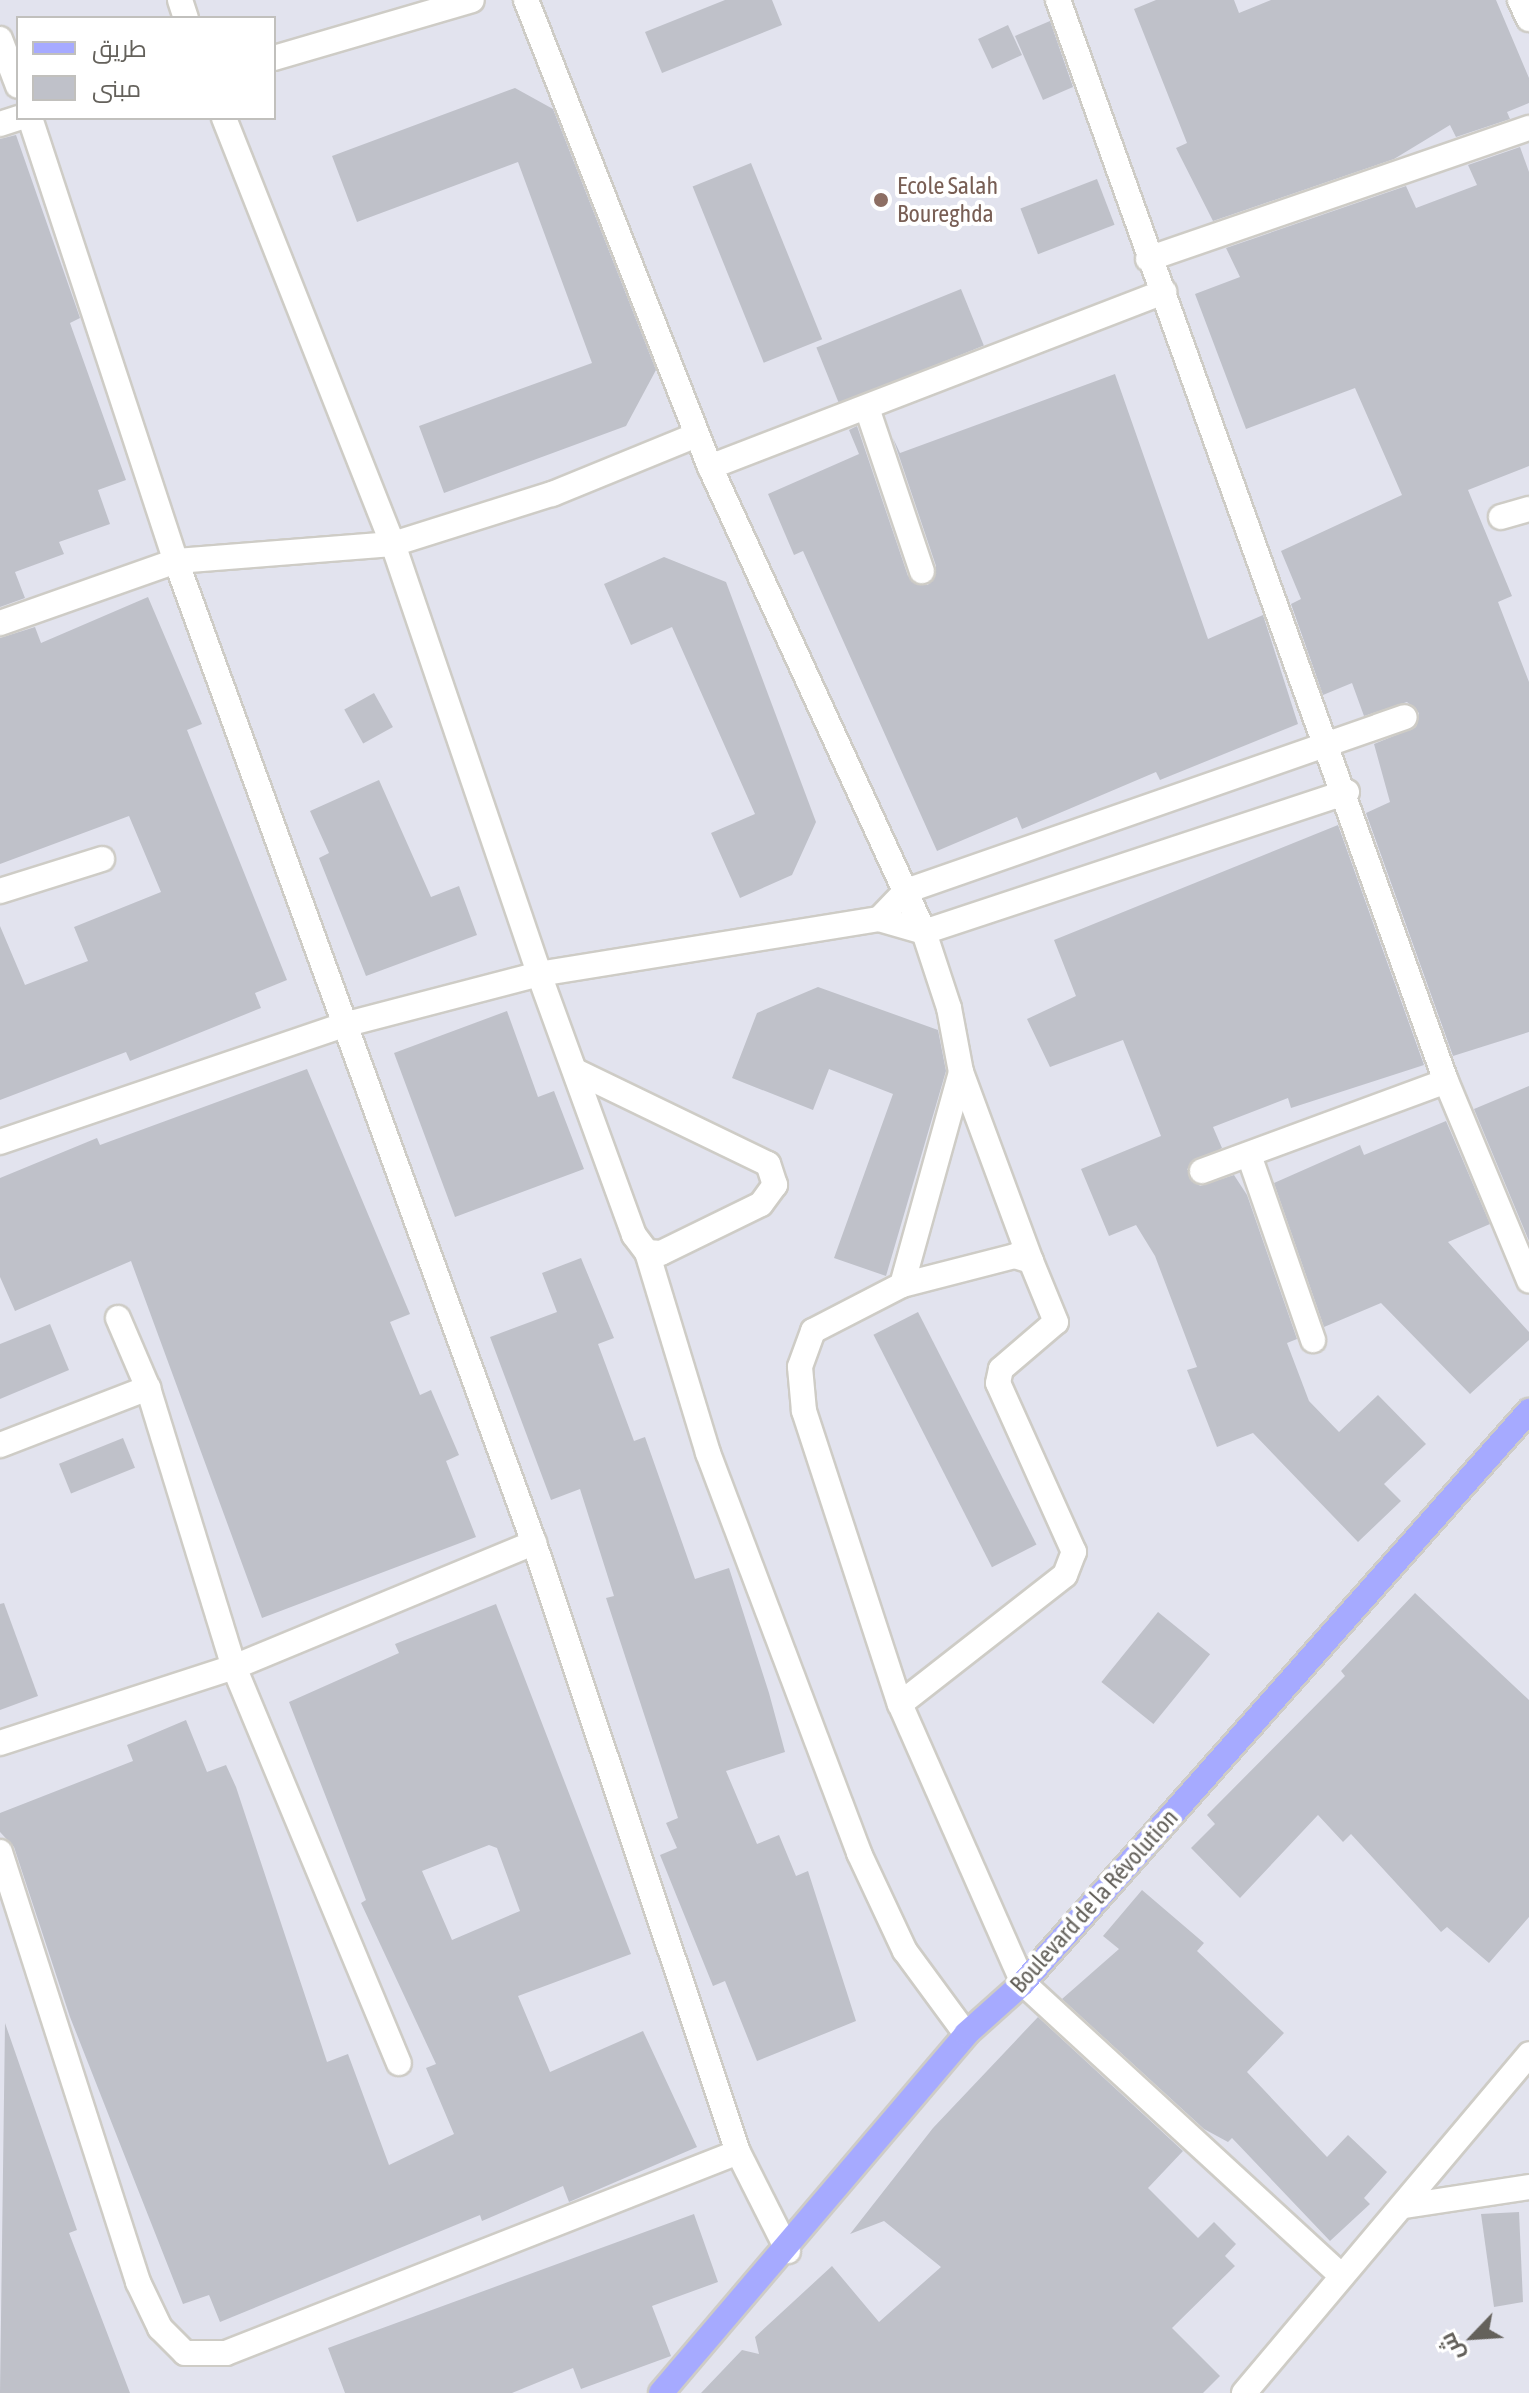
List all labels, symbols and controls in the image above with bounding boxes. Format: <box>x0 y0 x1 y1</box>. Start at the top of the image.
legend <box>16 16 276 120</box>
text: طريق <box>92 35 147 62</box>
text: مبنى <box>92 75 141 102</box>
place label: Ecole Salah Boureghda <box>897 172 998 228</box>
marker: Ecole Salah Boureghda <box>872 191 890 209</box>
street label: Boulevard de la Révolution <box>1004 1803 1184 1999</box>
north arrow <box>1433 2297 1513 2377</box>
text: ش <box>1434 2329 1469 2365</box>

